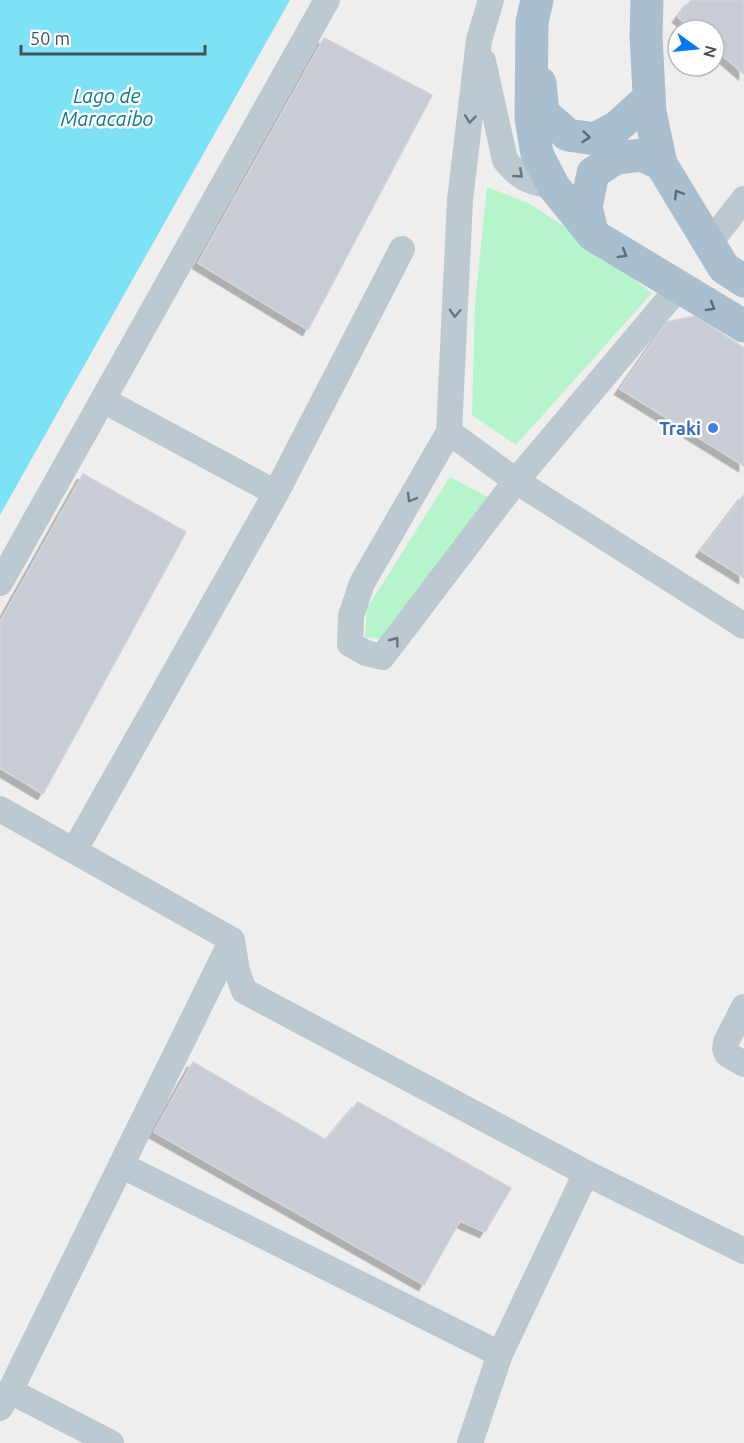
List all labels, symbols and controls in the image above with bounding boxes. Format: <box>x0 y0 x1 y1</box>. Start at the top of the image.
scale bar <box>21 18 206 56</box>
north arrow <box>666 18 726 78</box>
text: 50 m <box>30 28 70 48</box>
text: N <box>700 44 721 60</box>
water label: Lago de Maracaibo <box>61 84 154 130</box>
one-way arrow <box>464 115 476 124</box>
one-way arrow <box>581 130 590 143</box>
one-way arrow <box>512 167 523 178</box>
one-way arrow <box>674 190 686 200</box>
one-way arrow <box>617 246 627 258</box>
one-way arrow <box>705 299 715 311</box>
one-way arrow <box>448 309 461 318</box>
place label: Traki <box>659 418 701 438</box>
marker: Traki <box>706 421 720 435</box>
one-way arrow <box>407 492 418 502</box>
one-way arrow <box>387 637 398 648</box>

